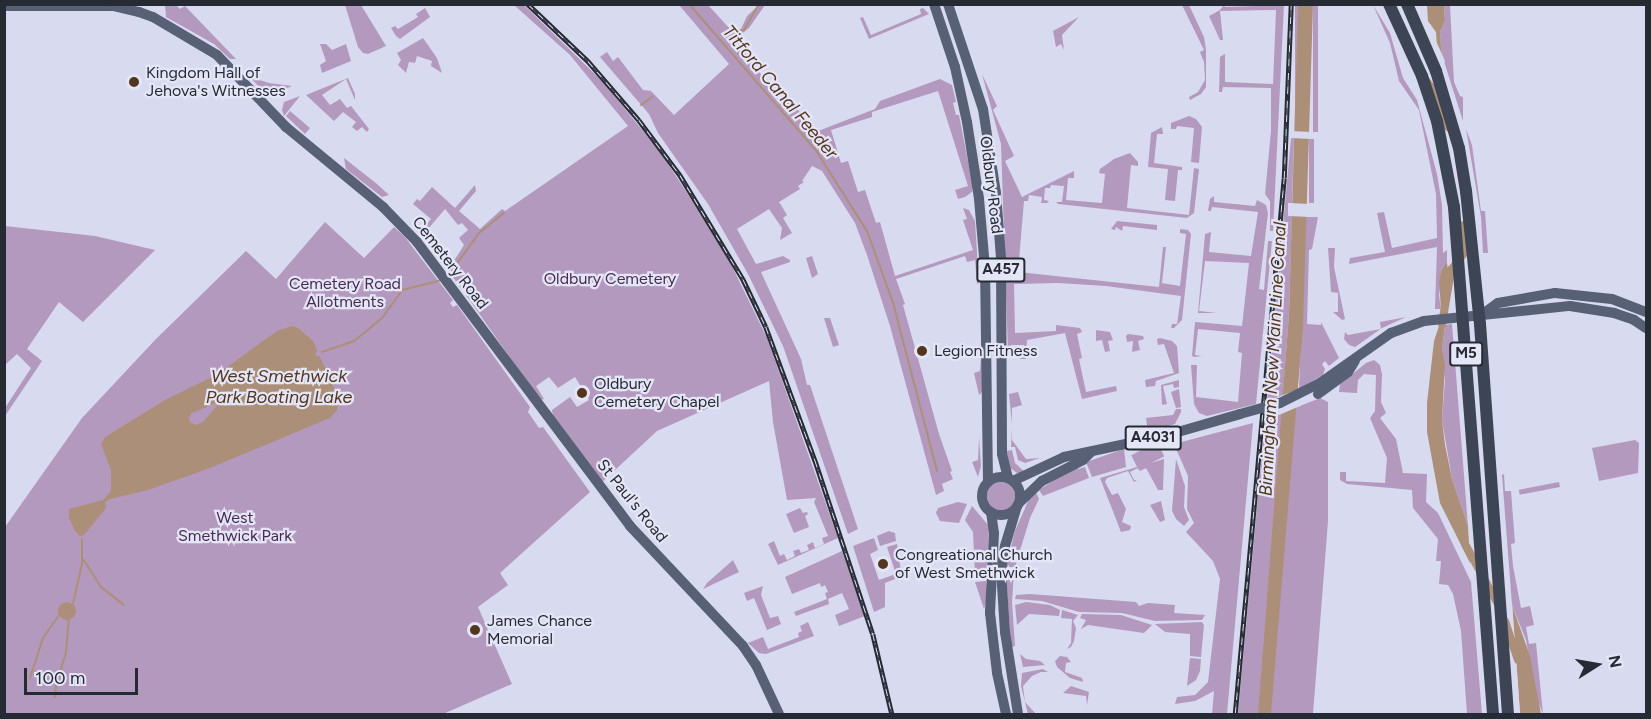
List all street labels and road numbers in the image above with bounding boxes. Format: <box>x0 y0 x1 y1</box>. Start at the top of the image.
street label: Oldbury Road <box>975 135 1007 235</box>
street label: Cemetery Road <box>408 213 492 313</box>
road number: A457 <box>976 258 1026 282</box>
road number: M5 <box>1448 342 1484 366</box>
road number: A4031 <box>1124 426 1182 450</box>
street label: St Paul's Road <box>593 456 671 546</box>

